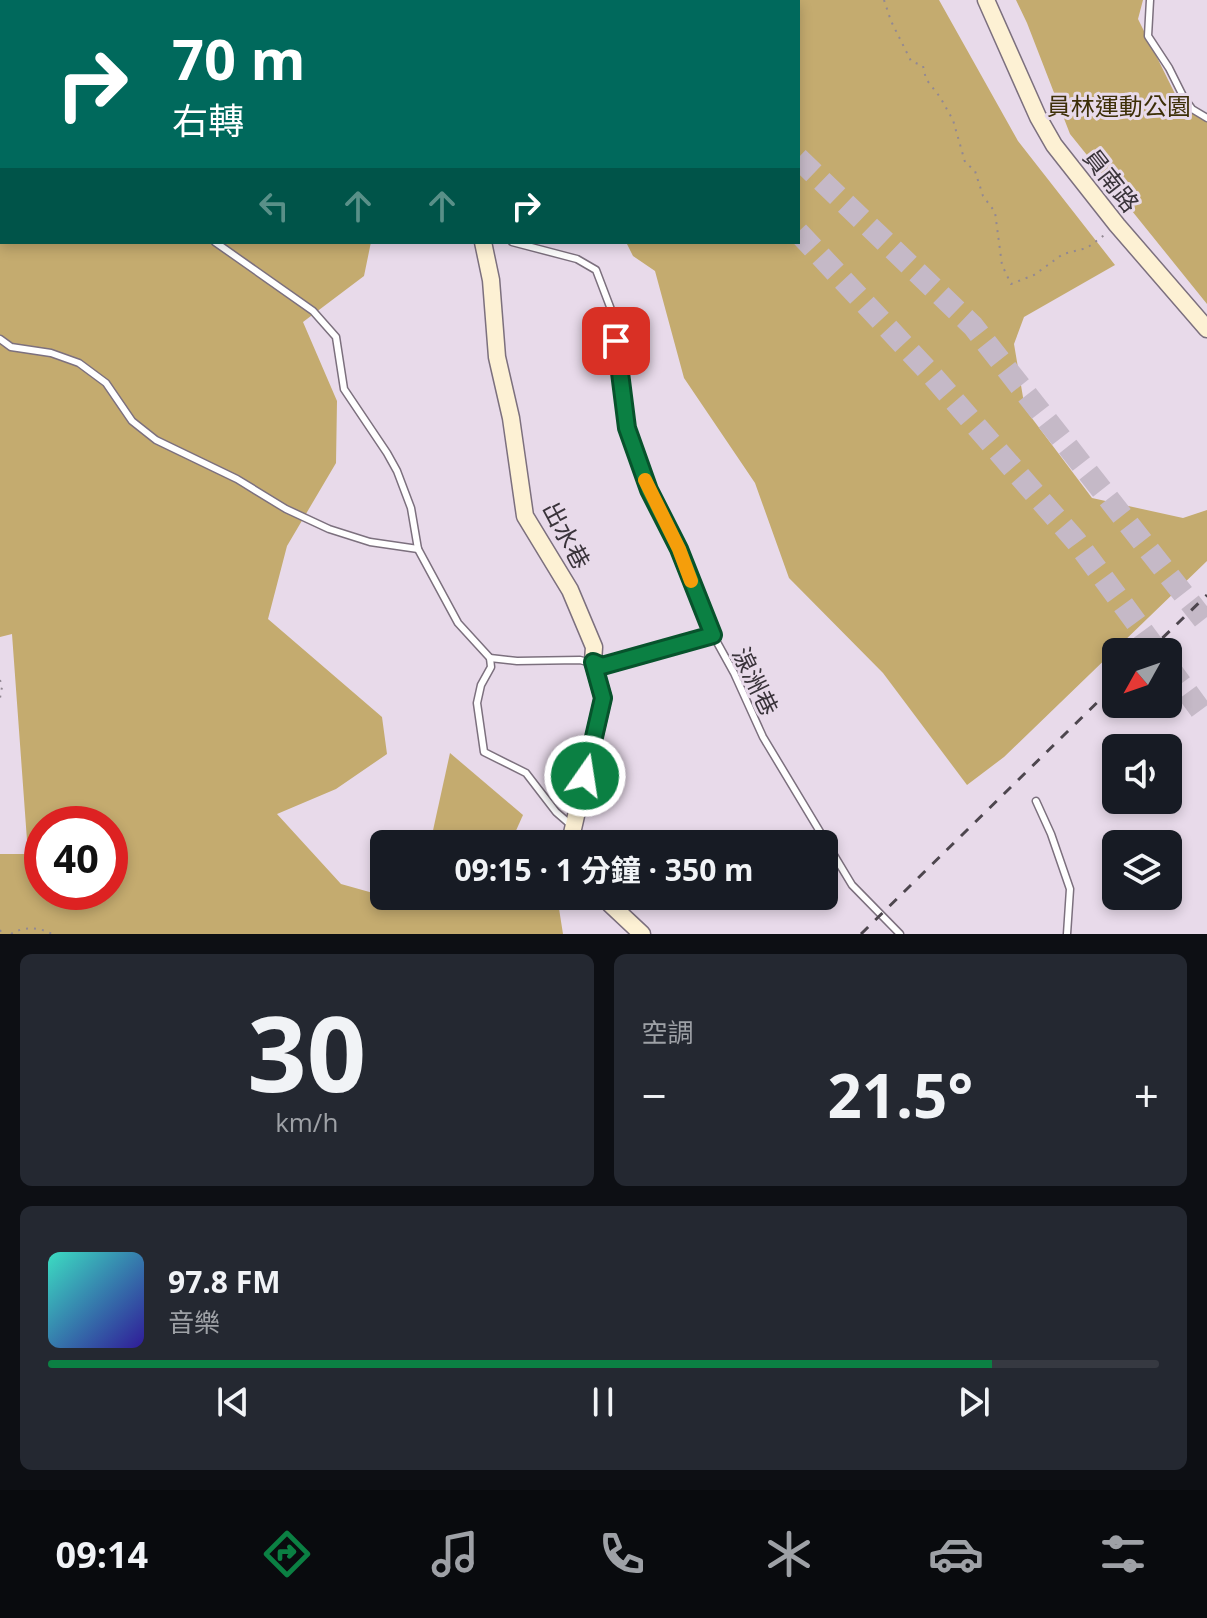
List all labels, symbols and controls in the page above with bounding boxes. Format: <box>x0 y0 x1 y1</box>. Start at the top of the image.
text: 70 m <box>172 20 306 96</box>
icon: right <box>40 32 144 136</box>
park label: 員林運動公園 <box>1047 89 1191 122</box>
text: 右轉 <box>172 96 244 145</box>
street label: 員南路 <box>1077 141 1147 219</box>
icon: left <box>252 184 296 228</box>
icon: ahead <box>336 184 380 228</box>
icon: ahead <box>420 184 464 228</box>
icon: right <box>504 184 548 228</box>
pin <box>582 307 650 375</box>
icon: arrive <box>594 319 638 363</box>
street label: 出水巷 <box>536 495 598 575</box>
north arrow <box>1102 638 1182 718</box>
map controls <box>1102 638 1182 910</box>
street label: 湶洲巷 <box>725 641 787 721</box>
position arrow <box>543 734 627 818</box>
button: sound <box>1102 734 1182 814</box>
speed limit sign: 40 <box>24 806 128 910</box>
button: layers <box>1102 830 1182 910</box>
text: 09:15 · 1 分鐘 · 350 m <box>454 849 754 890</box>
text: 30 <box>247 981 366 1122</box>
text: 空調 <box>642 1014 694 1050</box>
text: 21.5° <box>827 1054 973 1136</box>
text: − <box>642 1065 667 1125</box>
text: + <box>1134 1065 1159 1125</box>
text: km/h <box>275 1104 338 1140</box>
text: 97.8 FM <box>168 1261 281 1302</box>
text: 音樂 <box>168 1304 220 1340</box>
icon: previous <box>211 1380 255 1424</box>
icon: pause <box>581 1380 625 1424</box>
icon: next <box>952 1380 996 1424</box>
icon: directions <box>259 1526 315 1582</box>
icon: music <box>427 1526 483 1582</box>
icon: phone <box>594 1526 650 1582</box>
icon: climate <box>761 1526 817 1582</box>
icon: car <box>928 1526 984 1582</box>
icon: filters <box>1095 1526 1151 1582</box>
text: 09:14 <box>56 1530 148 1579</box>

